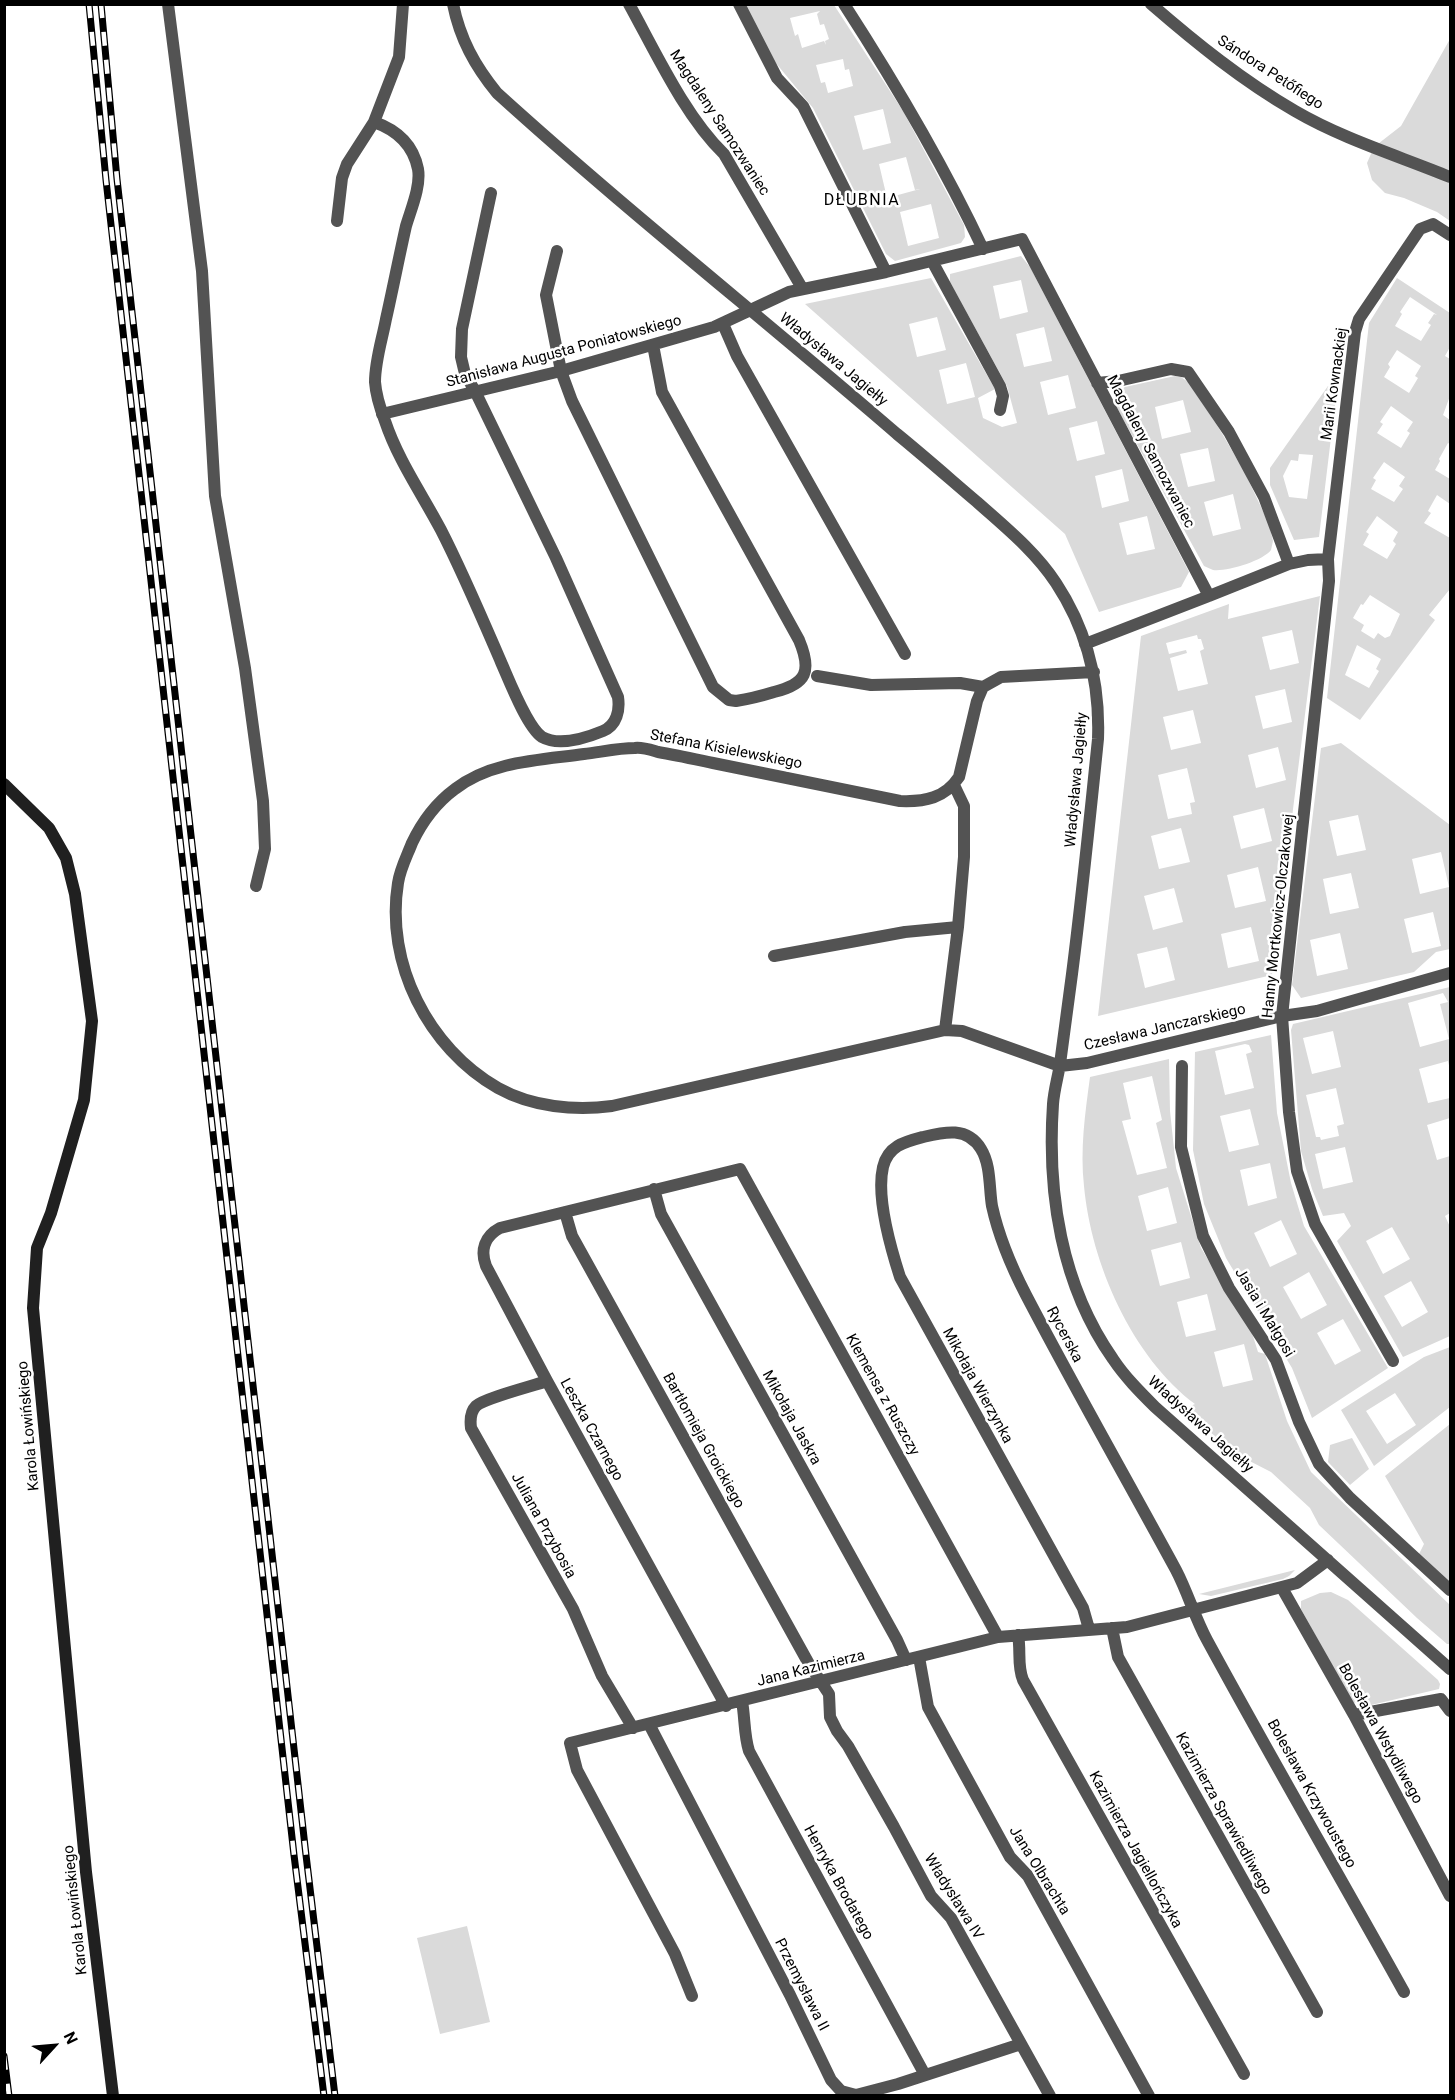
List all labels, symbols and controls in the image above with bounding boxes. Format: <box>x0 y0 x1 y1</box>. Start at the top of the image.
street label: Sándora Petőfiego <box>1214 32 1326 114</box>
street label: Magdaleny Samozwaniec <box>665 47 773 199</box>
district label: DŁUBNIA <box>824 191 900 211</box>
street label: Władysława Jagiełły <box>775 309 891 411</box>
street label: Stanisława Augusta Poniatowskiego <box>444 312 684 392</box>
street label: Marii Kownackiej <box>1318 327 1352 441</box>
street label: Magdaleny Samozwaniec <box>1102 373 1198 531</box>
street label: Władysława Jagiełły <box>1062 712 1092 848</box>
street label: Stefana Kisielewskiego <box>648 726 804 774</box>
street label: Hanny Mortkowicz-Olczakowej <box>1259 813 1299 1019</box>
street label: Czesława Janczarskiego <box>1082 1001 1248 1055</box>
street label: Jasia i Małgosi <box>1230 1265 1298 1361</box>
street label: Rycerska <box>1042 1304 1086 1366</box>
street label: Mikołaja Wierzynka <box>938 1325 1016 1447</box>
street label: Klemensa z Ruszczy <box>841 1331 923 1459</box>
street label: Karola Łowińskiego <box>14 1360 44 1492</box>
street label: Mikołaja Jaskra <box>758 1368 824 1468</box>
street label: Bartłomieja Groickiego <box>658 1370 748 1512</box>
street label: Władysława Jagiełły <box>1143 1373 1257 1477</box>
street label: Leszka Czarnego <box>555 1376 627 1484</box>
street label: Juliana Przybosia <box>507 1470 579 1582</box>
street label: Jana Kazimierza <box>755 1647 867 1691</box>
street label: Bolesława Wstydliwego <box>1334 1661 1426 1807</box>
street label: Bolesława Krzywoustego <box>1263 1716 1359 1872</box>
street label: Kazimierza Sprawiedliwego <box>1171 1730 1275 1898</box>
street label: Kazimierza Jagiellończyka <box>1084 1768 1186 1932</box>
street label: Henryka Brodatego <box>799 1823 877 1943</box>
street label: Jana Olbrachta <box>1005 1823 1073 1919</box>
street label: Karola Łowińskiego <box>60 1844 92 1976</box>
street label: Władysława IV <box>919 1851 987 1943</box>
street label: Przemysława II <box>770 1936 832 2034</box>
north arrow <box>24 2016 84 2076</box>
text: N <box>60 2029 82 2047</box>

